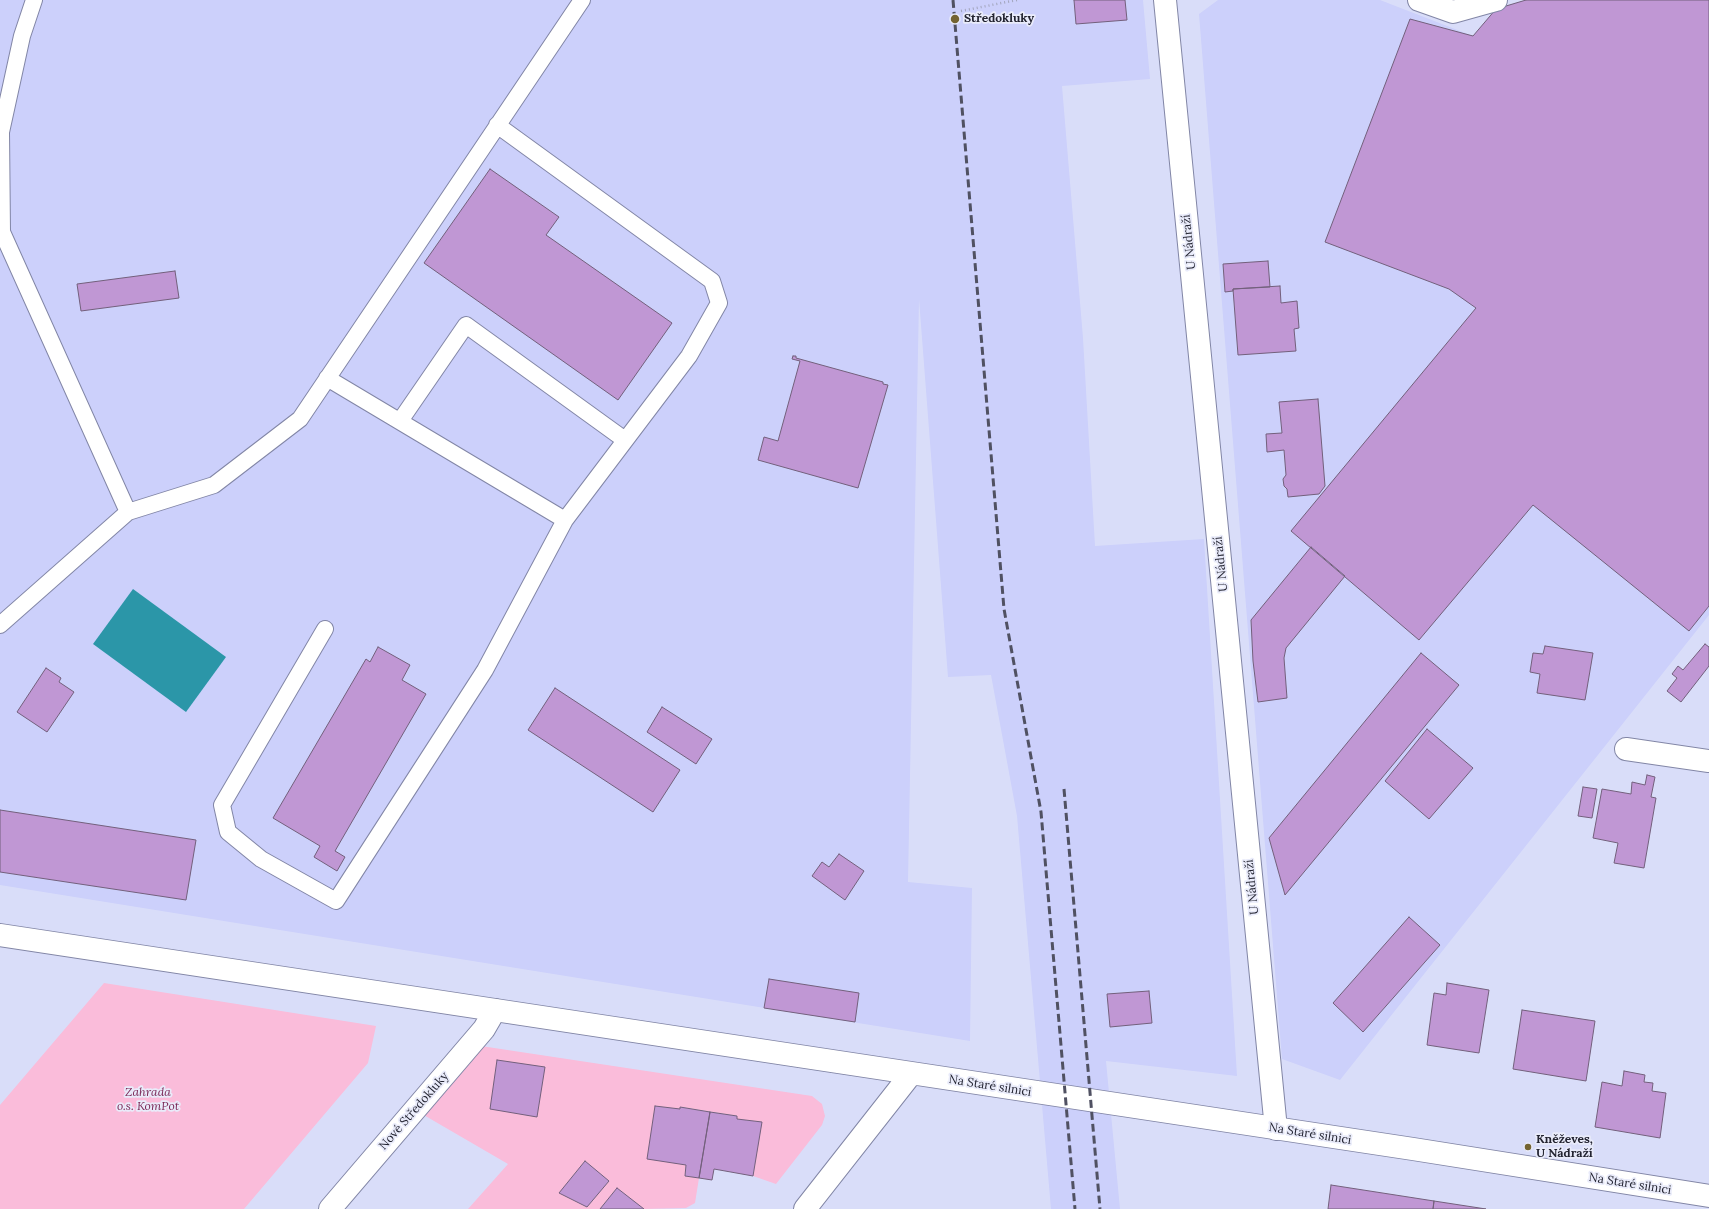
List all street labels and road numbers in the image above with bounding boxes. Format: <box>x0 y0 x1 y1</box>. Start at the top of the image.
street label: U Nádraží <box>1179 214 1199 270</box>
street label: U Nádraží <box>1211 536 1231 592</box>
street label: U Nádraží <box>1242 859 1262 915</box>
street label: Nové Středokluky <box>376 1069 452 1153</box>
street label: Na Staré silnici <box>948 1072 1032 1100</box>
street label: Na Staré silnici <box>1268 1120 1352 1148</box>
street label: Na Staré silnici <box>1588 1170 1672 1198</box>

